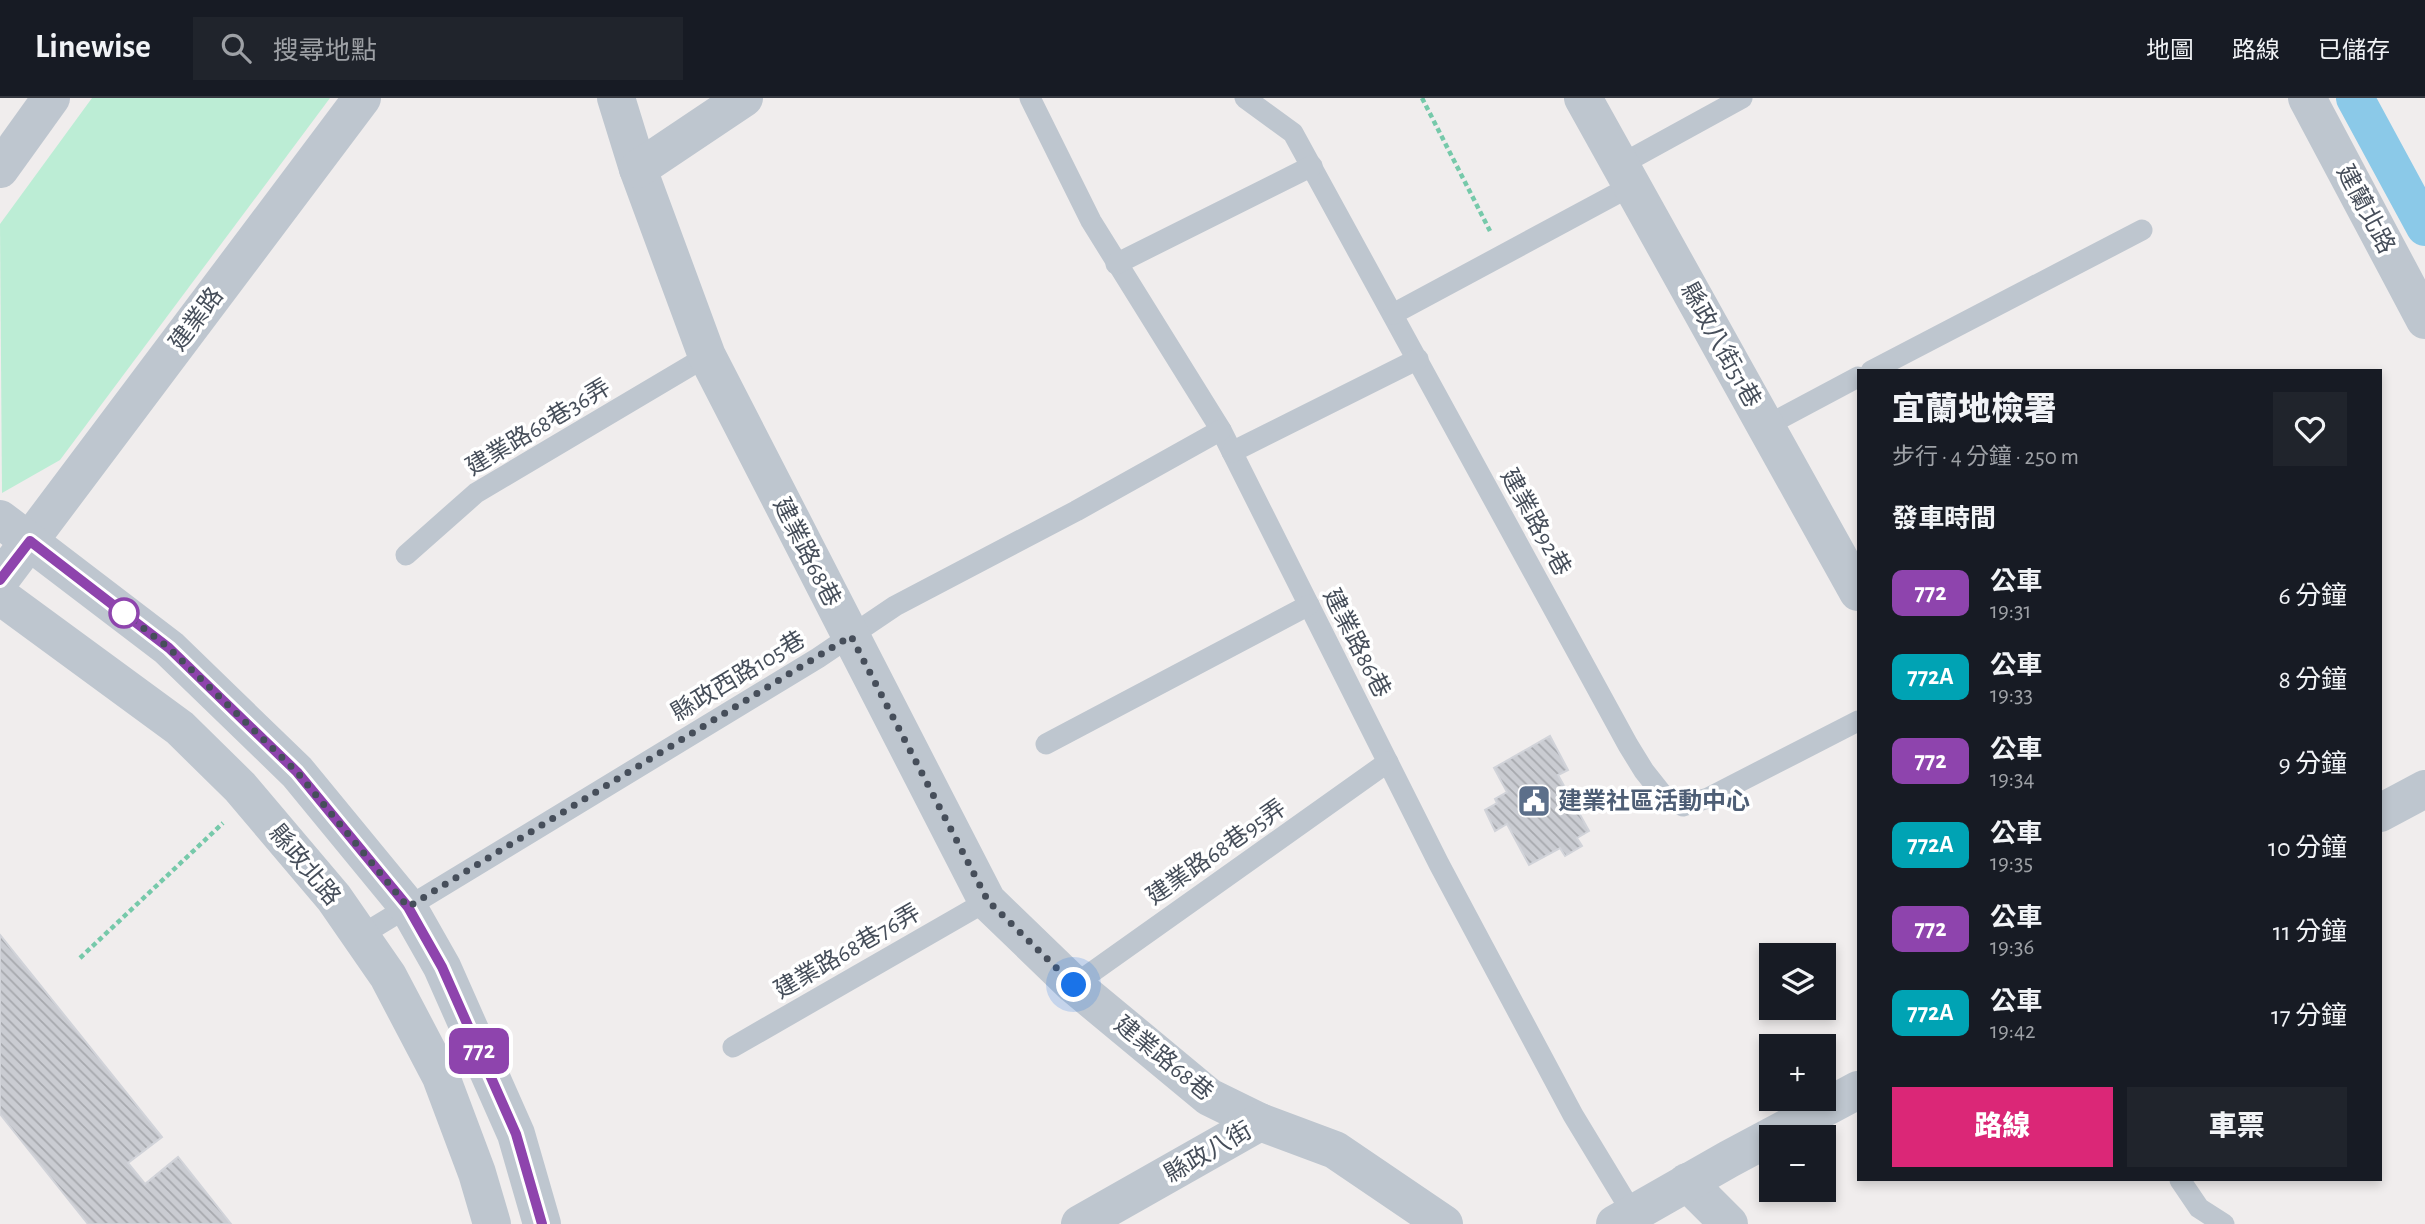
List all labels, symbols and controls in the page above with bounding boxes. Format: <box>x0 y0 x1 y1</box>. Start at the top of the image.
search box <box>193 17 683 80</box>
icon: search <box>217 29 255 67</box>
text: Linewise <box>35 31 151 64</box>
text: 搜尋地點 <box>273 38 377 64</box>
text: 地圖 <box>2146 39 2194 63</box>
text: 路線 <box>2232 39 2280 63</box>
text: 已儲存 <box>2318 39 2390 63</box>
street label: 建蘭北路 <box>2332 161 2400 257</box>
street label: 縣政八街51巷 <box>1676 278 1766 412</box>
street label: 建業路 <box>164 282 228 356</box>
street label: 建業路68巷36弄 <box>461 374 615 480</box>
button: heart <box>2273 392 2347 466</box>
text: 宜蘭地檢署 <box>1892 394 2057 427</box>
text: 步行 · 4 分鐘 · 250 m <box>1892 446 2079 469</box>
street label: 建業路92巷 <box>1496 464 1576 580</box>
street label: 建業路68巷 <box>768 493 846 611</box>
text: 發車時間 <box>1892 506 1996 532</box>
text: 公車 <box>1990 569 2042 595</box>
text: 772 <box>1914 581 1947 605</box>
text: 6 分鐘 <box>2278 583 2347 609</box>
street label: 建業路86巷 <box>1318 584 1396 702</box>
unlabelled marker <box>109 598 139 628</box>
text: 19:31 <box>1990 600 2031 623</box>
street label: 縣政西路105巷 <box>667 626 809 726</box>
text: 公車 <box>1990 653 2042 679</box>
text: 772A <box>1907 665 1954 689</box>
text: 8 分鐘 <box>2278 667 2347 693</box>
text: 19:33 <box>1990 684 2033 707</box>
text: 公車 <box>1990 737 2042 763</box>
text: 772 <box>1914 749 1947 773</box>
text: 9 分鐘 <box>2278 751 2347 777</box>
text: 19:34 <box>1990 768 2035 791</box>
public building icon: 建業社區活動中心 <box>1515 782 1553 820</box>
place label: 建業社區活動中心 <box>1558 788 1750 814</box>
street label: 建業路68巷95弄 <box>1141 794 1291 910</box>
street label: 縣政北路 <box>264 820 346 910</box>
text: 公車 <box>1990 821 2042 847</box>
text: 772A <box>1907 833 1954 857</box>
text: 10 分鐘 <box>2268 835 2347 861</box>
text: 19:35 <box>1990 852 2033 875</box>
street label: 建業路68巷76弄 <box>770 899 924 1003</box>
text: 公車 <box>1990 905 2042 931</box>
text: 772 <box>1914 917 1947 941</box>
text: 11 分鐘 <box>2273 919 2347 945</box>
text: 19:36 <box>1990 936 2034 959</box>
map controls <box>1759 943 1836 1202</box>
button: layers <box>1759 943 1836 1020</box>
your location <box>1056 967 1091 1002</box>
text: 公車 <box>1990 989 2042 1015</box>
text: 772A <box>1907 1001 1954 1025</box>
text: 17 分鐘 <box>2271 1003 2347 1029</box>
street label: 建業路68巷 <box>1110 1011 1218 1105</box>
text: 19:42 <box>1990 1020 2036 1043</box>
line badge: 772 <box>439 1028 519 1074</box>
button: + <box>1759 1034 1836 1111</box>
text: 772 <box>463 1039 495 1063</box>
button: 路線 <box>1892 1087 2113 1167</box>
button: 車票 <box>2127 1087 2347 1167</box>
street label: 縣政八街 <box>1160 1117 1256 1187</box>
button: − <box>1759 1125 1836 1202</box>

